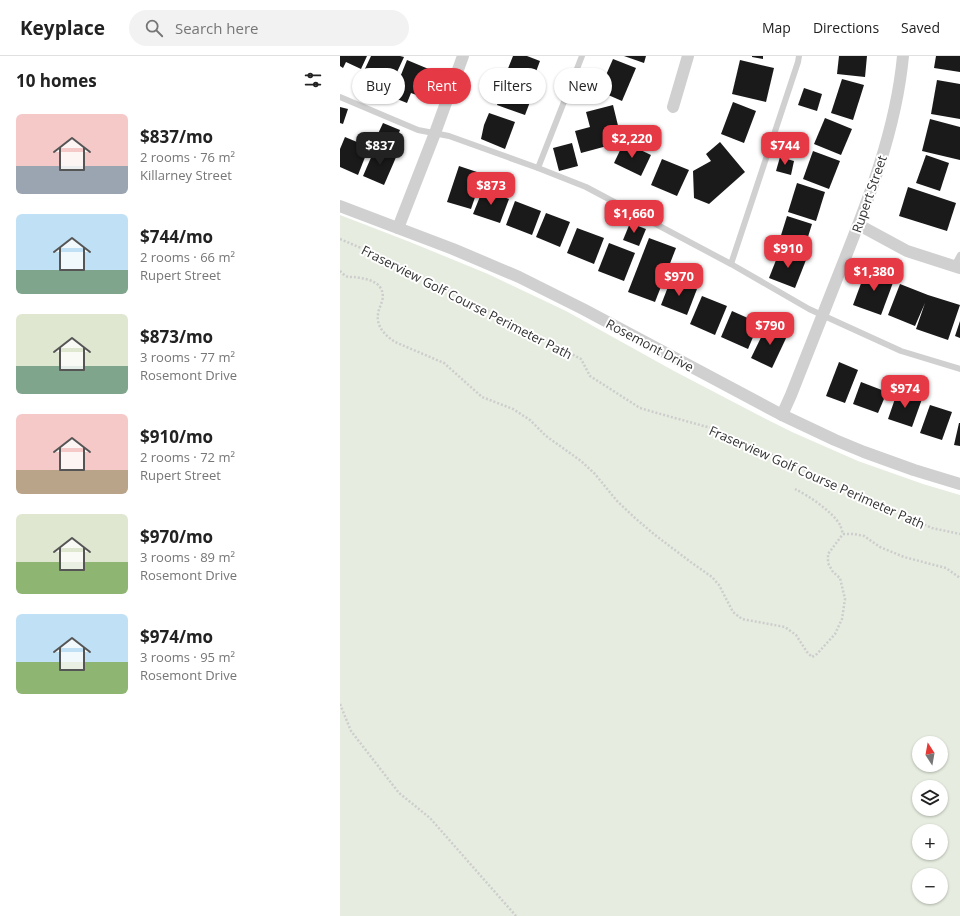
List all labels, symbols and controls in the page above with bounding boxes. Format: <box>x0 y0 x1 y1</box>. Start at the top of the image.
search box <box>129 10 409 46</box>
text: Keyplace <box>20 15 105 41</box>
icon: search <box>143 17 165 39</box>
text: Search here <box>175 18 259 38</box>
text: Map <box>762 18 791 37</box>
text: Directions <box>813 18 879 37</box>
text: Saved <box>901 18 940 37</box>
chip: Buy <box>352 68 405 104</box>
chip: Rent <box>413 68 471 104</box>
chip: Filters <box>479 68 546 104</box>
chip: New <box>554 68 612 104</box>
text: 10 homes <box>16 69 97 92</box>
icon: filters <box>302 69 324 91</box>
text: $837/mo <box>140 125 213 148</box>
pin: $2,220 <box>599 125 665 159</box>
text: $2,220 <box>612 129 652 147</box>
icon: home <box>48 130 96 178</box>
pin: $837 <box>356 132 404 166</box>
pin: $744 <box>761 132 809 166</box>
text: $837 <box>365 136 395 154</box>
text: $744 <box>770 136 800 154</box>
text: 2 rooms · 76 m² <box>140 148 235 166</box>
street label: Rupert Street <box>847 152 891 235</box>
text: Killarney Street <box>140 166 232 184</box>
pin: $873 <box>467 172 515 206</box>
text: $873 <box>476 176 506 194</box>
pin: $1,660 <box>601 200 667 234</box>
text: $1,660 <box>614 204 654 222</box>
text: $744/mo <box>140 225 213 248</box>
icon: home <box>48 230 96 278</box>
pin: $910 <box>764 235 812 269</box>
text: $910 <box>773 239 803 257</box>
street label: Fraserview Golf Course Perimeter Path <box>358 241 576 363</box>
text: 2 rooms · 66 m² <box>140 248 235 266</box>
pin: $1,380 <box>841 258 907 292</box>
text: $1,380 <box>854 262 894 280</box>
pin: $970 <box>655 263 703 297</box>
text: Rupert Street <box>140 266 221 284</box>
text: $970 <box>664 267 694 285</box>
pin: $790 <box>746 312 794 346</box>
street label: Rosemont Drive <box>603 314 697 376</box>
text: $790 <box>755 316 785 334</box>
text: $873/mo <box>140 325 213 348</box>
icon: home <box>48 330 96 378</box>
text: 3 rooms · 77 m² <box>140 348 235 366</box>
text: Rosemont Drive <box>140 366 237 384</box>
pin: $974 <box>881 375 929 409</box>
text: $974 <box>890 379 920 397</box>
street label: Fraserview Golf Course Perimeter Path <box>706 421 928 533</box>
text: $910/mo <box>140 425 213 448</box>
icon: home <box>48 430 96 478</box>
text: 2 rooms · 72 m² <box>140 448 235 466</box>
text: Rupert Street <box>140 466 221 484</box>
text: $970/mo <box>140 525 213 548</box>
icon: home <box>48 530 96 578</box>
text: 3 rooms · 89 m² <box>140 548 235 566</box>
text: Rosemont Drive <box>140 566 237 584</box>
text: $974/mo <box>140 625 213 648</box>
icon: home <box>48 630 96 678</box>
text: 3 rooms · 95 m² <box>140 648 235 666</box>
text: Rosemont Drive <box>140 666 237 684</box>
north arrow <box>912 736 948 772</box>
map controls <box>912 736 948 904</box>
button: layers <box>912 780 948 816</box>
button: + <box>912 824 948 860</box>
button: − <box>912 868 948 904</box>

